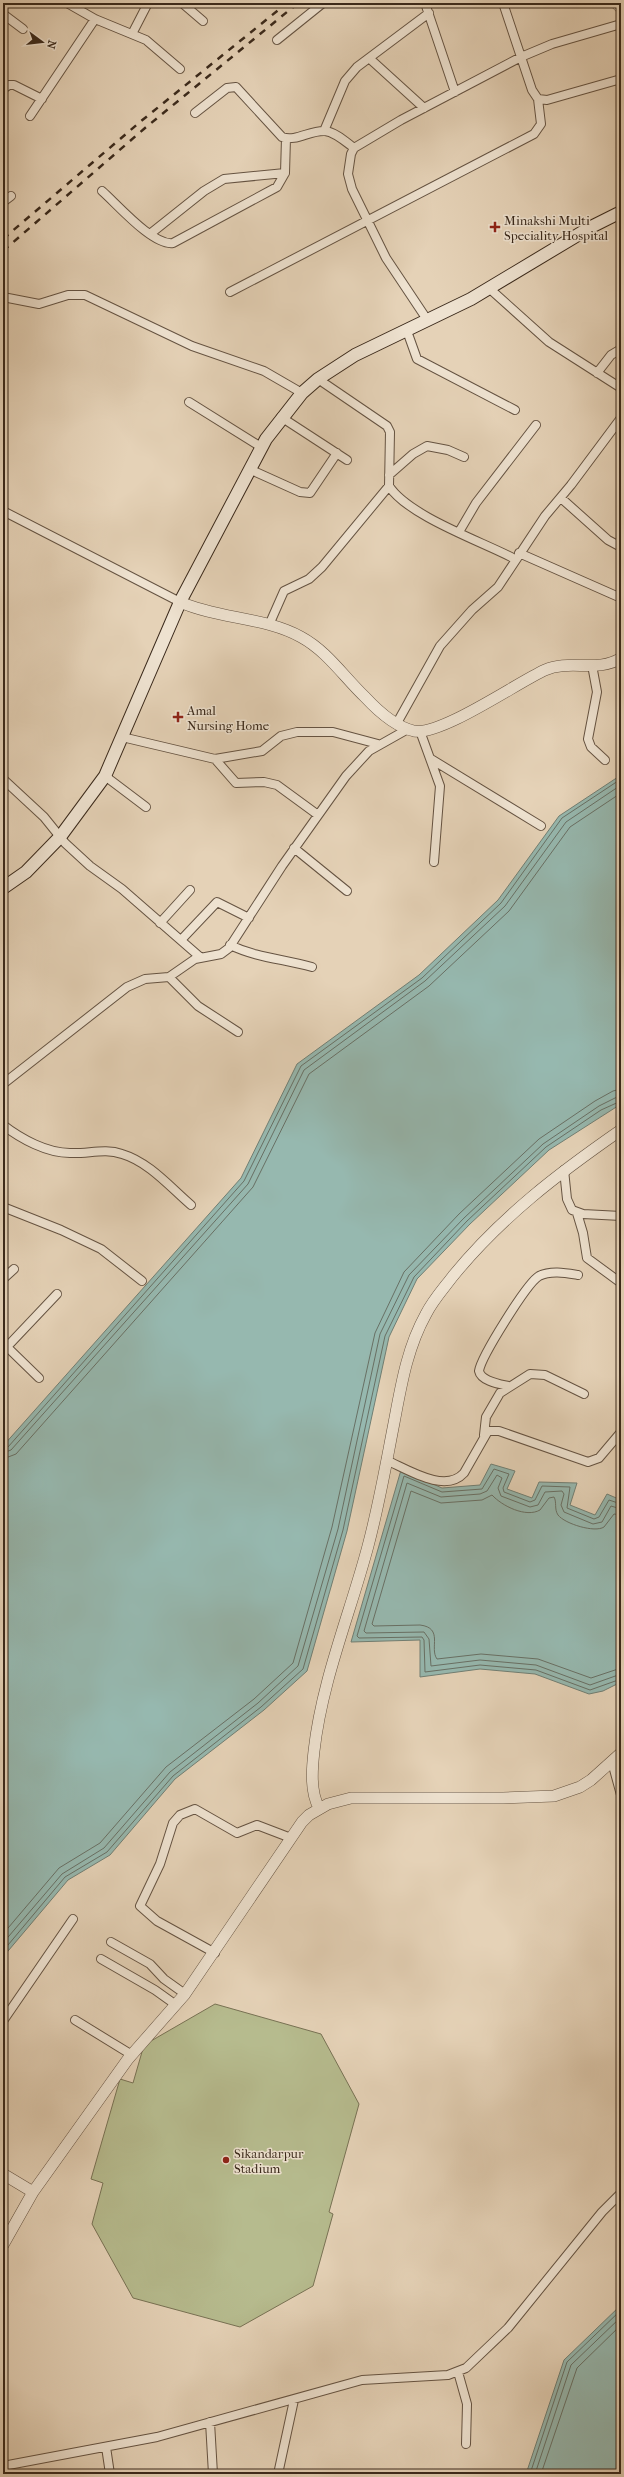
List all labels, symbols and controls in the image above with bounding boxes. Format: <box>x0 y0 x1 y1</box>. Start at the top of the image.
north arrow <box>22 22 62 62</box>
text: N <box>44 39 59 51</box>
place label: Minakshi Multi Speciality Hospital <box>504 213 608 243</box>
marker: Minakshi Multi Speciality Hospital <box>489 221 501 233</box>
place label: Amal Nursing Home <box>186 703 270 733</box>
marker: Amal Nursing Home <box>172 711 184 723</box>
place label: Sikandarpur Stadium <box>234 2146 304 2176</box>
marker: Sikandarpur Stadium <box>221 2155 231 2165</box>

